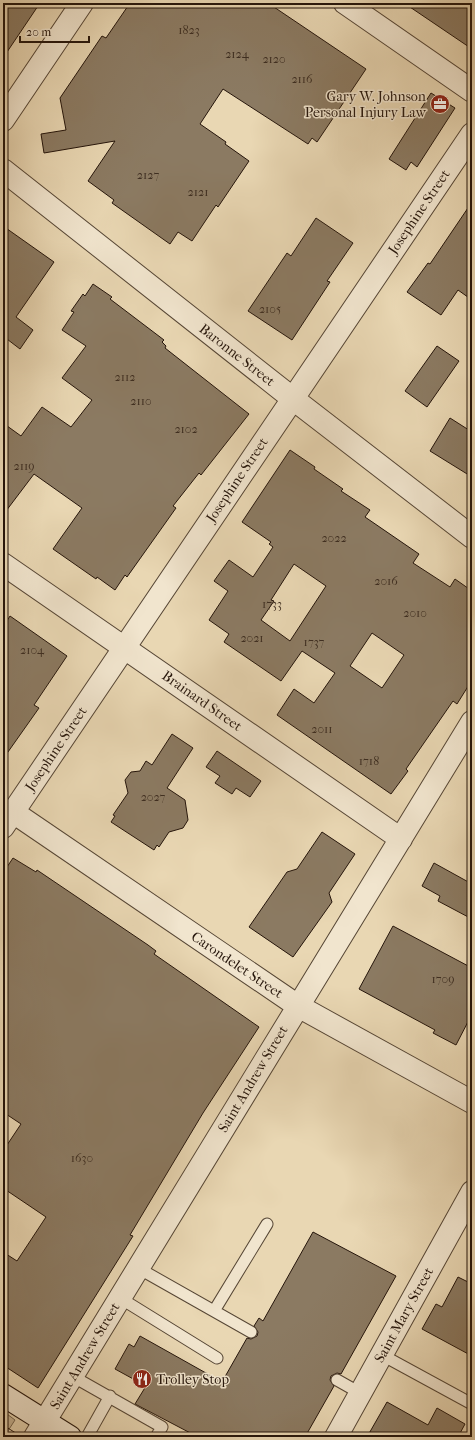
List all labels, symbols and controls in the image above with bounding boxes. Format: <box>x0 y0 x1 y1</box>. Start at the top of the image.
scale bar <box>20 18 89 44</box>
house number: 1823 <box>178 23 200 37</box>
text: 20 m <box>26 25 51 39</box>
house number: 2124 <box>225 47 250 61</box>
house number: 2120 <box>262 52 286 66</box>
house number: 2116 <box>291 72 313 86</box>
place label: Gary W. Johnson Personal Injury Law <box>305 88 427 121</box>
office icon: Gary W. Johnson Personal Injury Law <box>429 93 451 115</box>
street label: Josephine Street <box>384 166 454 258</box>
house number: 2127 <box>137 168 159 182</box>
house number: 2121 <box>188 185 208 199</box>
house number: 2105 <box>259 302 281 316</box>
street label: Baronne Street <box>196 320 278 390</box>
house number: 2112 <box>115 370 135 384</box>
house number: 2110 <box>130 394 152 408</box>
house number: 2102 <box>174 422 198 436</box>
street label: Josephine Street <box>202 434 272 526</box>
house number: 2119 <box>13 459 35 473</box>
house number: 2022 <box>321 531 347 545</box>
house number: 2016 <box>374 574 398 588</box>
house number: 1733 <box>262 597 282 611</box>
house number: 2010 <box>403 606 427 620</box>
house number: 2021 <box>240 631 264 645</box>
house number: 1737 <box>304 635 325 649</box>
house number: 2104 <box>20 643 45 657</box>
street label: Brainard Street <box>159 667 245 735</box>
street label: Josephine Street <box>21 703 91 795</box>
house number: 2011 <box>311 722 333 736</box>
house number: 1718 <box>359 754 379 768</box>
house number: 2027 <box>141 790 166 804</box>
street label: Carondelet Street <box>188 928 286 1002</box>
house number: 1709 <box>432 972 454 986</box>
street label: Saint Andrew Street <box>214 1022 292 1136</box>
house number: 1630 <box>71 1151 93 1165</box>
street label: Saint Mary Street <box>371 1264 437 1366</box>
street label: Saint Andrew Street <box>46 1299 124 1413</box>
restaurant icon: Trolley Stop <box>131 1368 153 1390</box>
place label: Trolley Stop <box>156 1371 229 1388</box>

